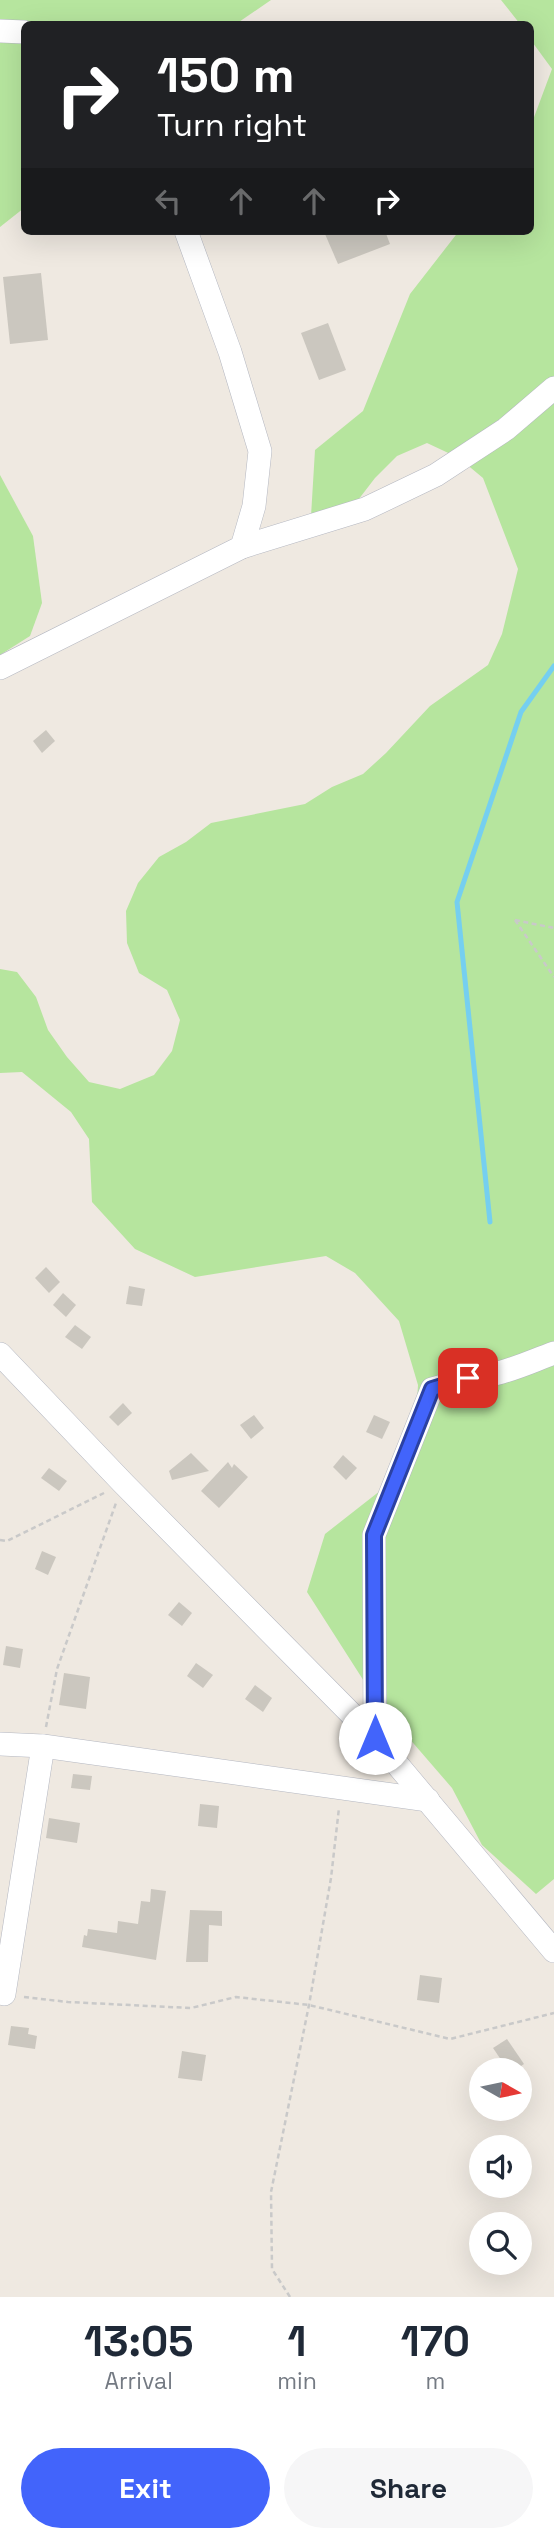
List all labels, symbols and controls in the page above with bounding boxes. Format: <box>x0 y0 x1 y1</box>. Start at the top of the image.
text: 150 m <box>157 44 295 106</box>
icon: right <box>42 49 133 140</box>
text: Turn right <box>157 105 307 145</box>
icon: left <box>149 182 187 220</box>
icon: ahead <box>222 182 260 220</box>
icon: ahead <box>295 182 333 220</box>
icon: right <box>368 182 406 220</box>
pin <box>438 1348 498 1408</box>
icon: arrive <box>449 1359 487 1397</box>
position arrow <box>338 1701 412 1775</box>
north arrow <box>469 2058 532 2121</box>
map controls <box>469 2058 532 2275</box>
button: sound <box>469 2135 532 2198</box>
button: search <box>469 2212 532 2275</box>
text: 13:05 <box>84 2315 193 2368</box>
text: 1 <box>288 2315 307 2368</box>
text: 170 <box>401 2315 470 2368</box>
text: Arrival <box>104 2366 173 2396</box>
text: min <box>277 2366 317 2396</box>
text: m <box>426 2366 445 2396</box>
button: Exit <box>21 2448 270 2528</box>
button: Share <box>284 2448 533 2528</box>

